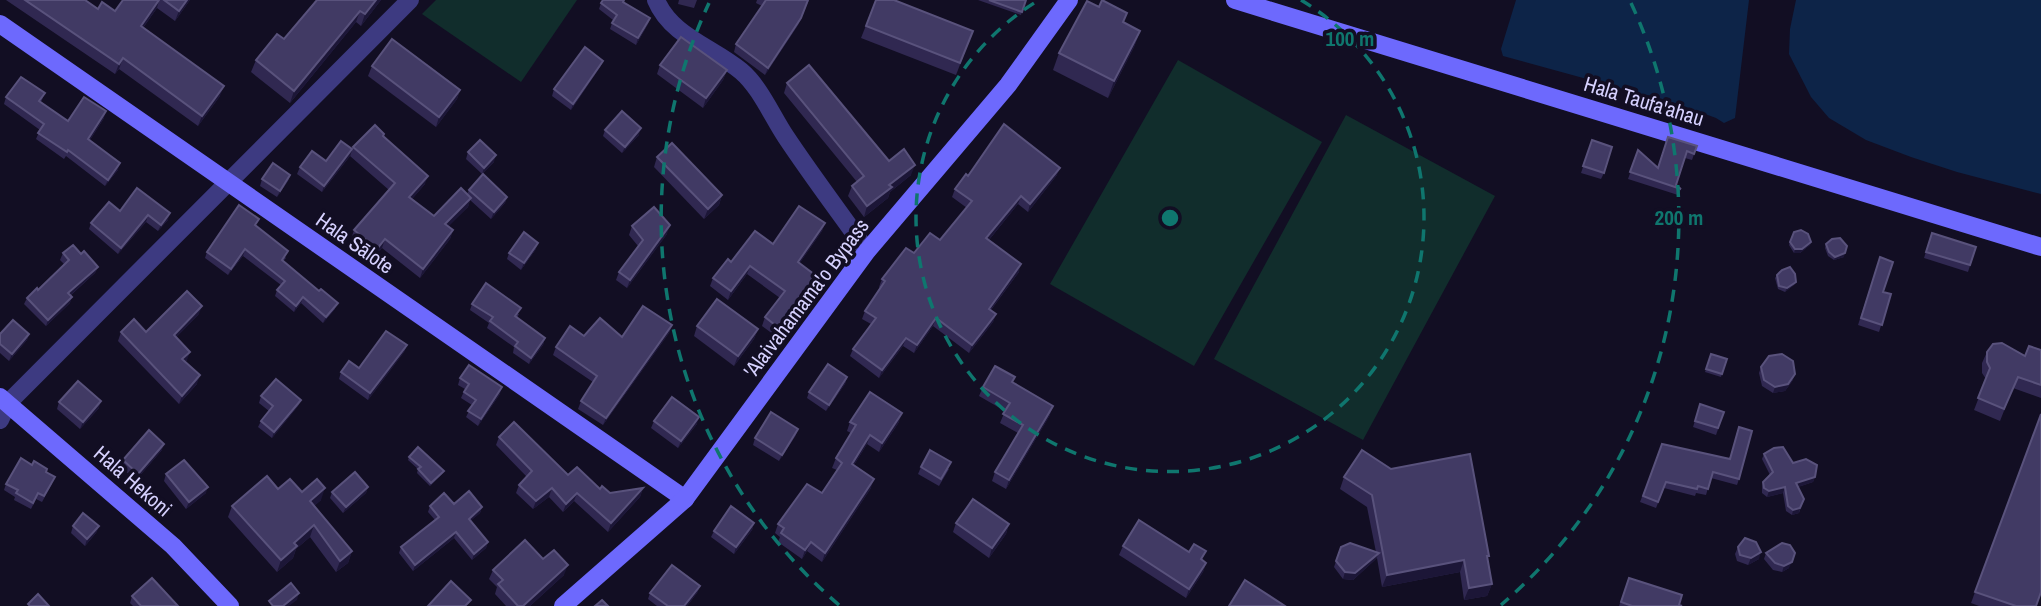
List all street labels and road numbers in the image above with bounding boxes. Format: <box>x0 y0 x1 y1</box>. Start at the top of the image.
street label: Hala Taufa'ahau <box>1580 69 1708 133</box>
street label: Hala Sālote <box>310 206 400 280</box>
street label: 'Alaivahamama'o Bypass <box>737 212 875 384</box>
street label: Hala Hekoni <box>88 439 178 523</box>

